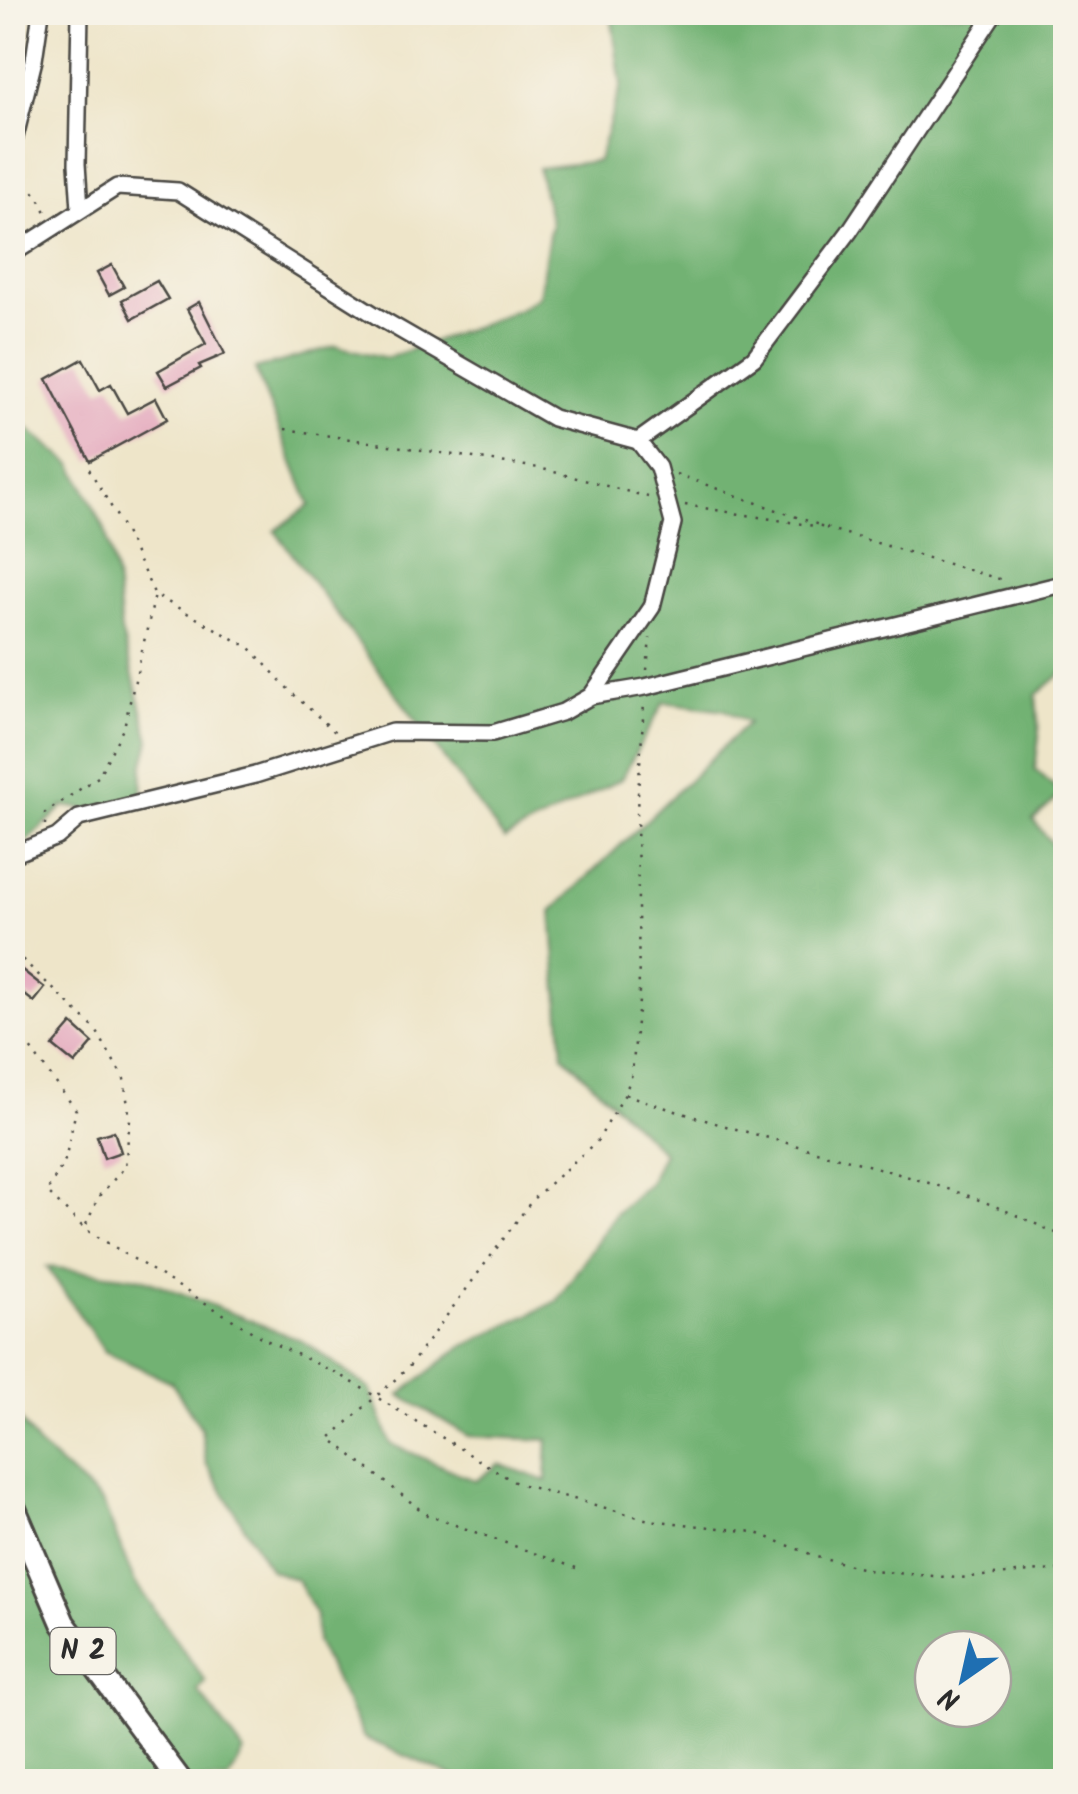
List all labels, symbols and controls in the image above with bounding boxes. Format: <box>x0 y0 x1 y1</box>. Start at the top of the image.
road number: N 2 <box>51 1628 116 1674</box>
north arrow <box>913 1629 1013 1729</box>
text: N <box>930 1674 970 1721</box>

